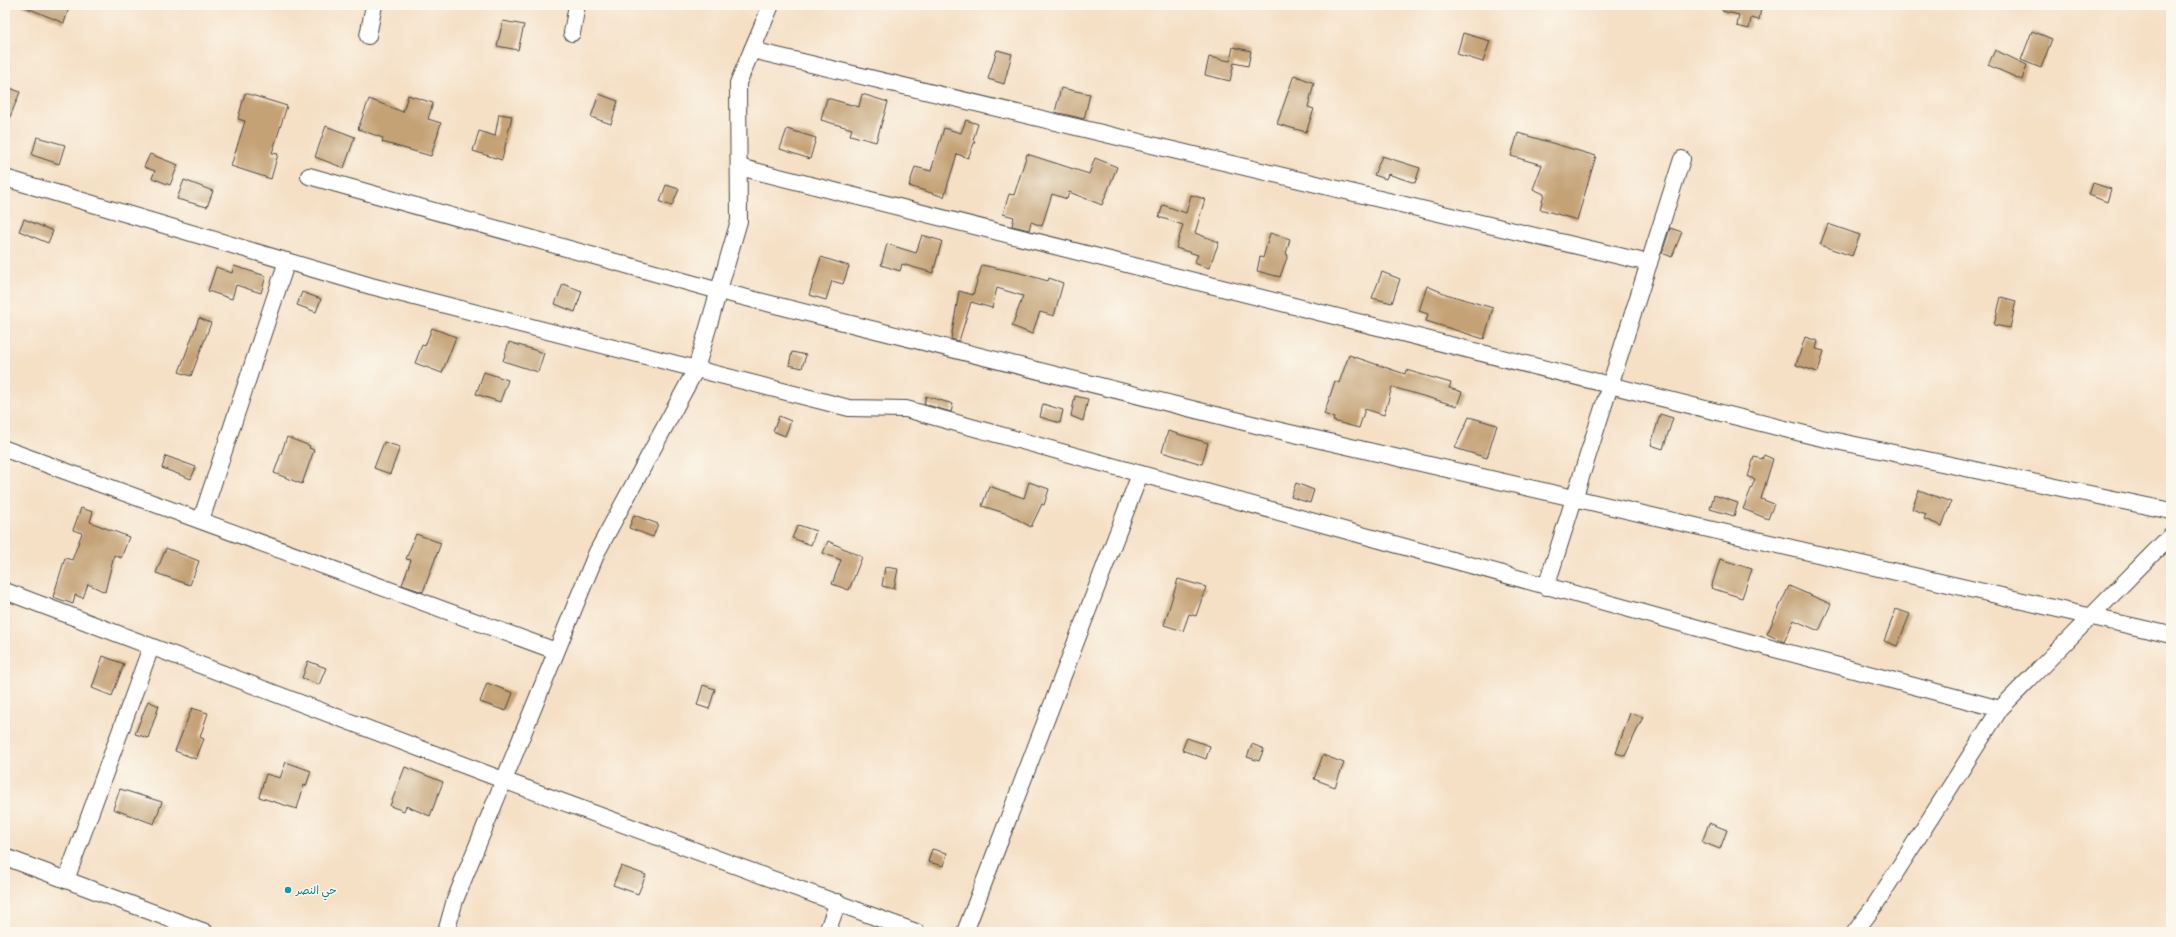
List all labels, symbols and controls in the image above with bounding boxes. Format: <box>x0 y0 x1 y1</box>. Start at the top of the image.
place label: حي النصر <box>295 883 337 901</box>
marker: حي النصر <box>283 885 293 895</box>

